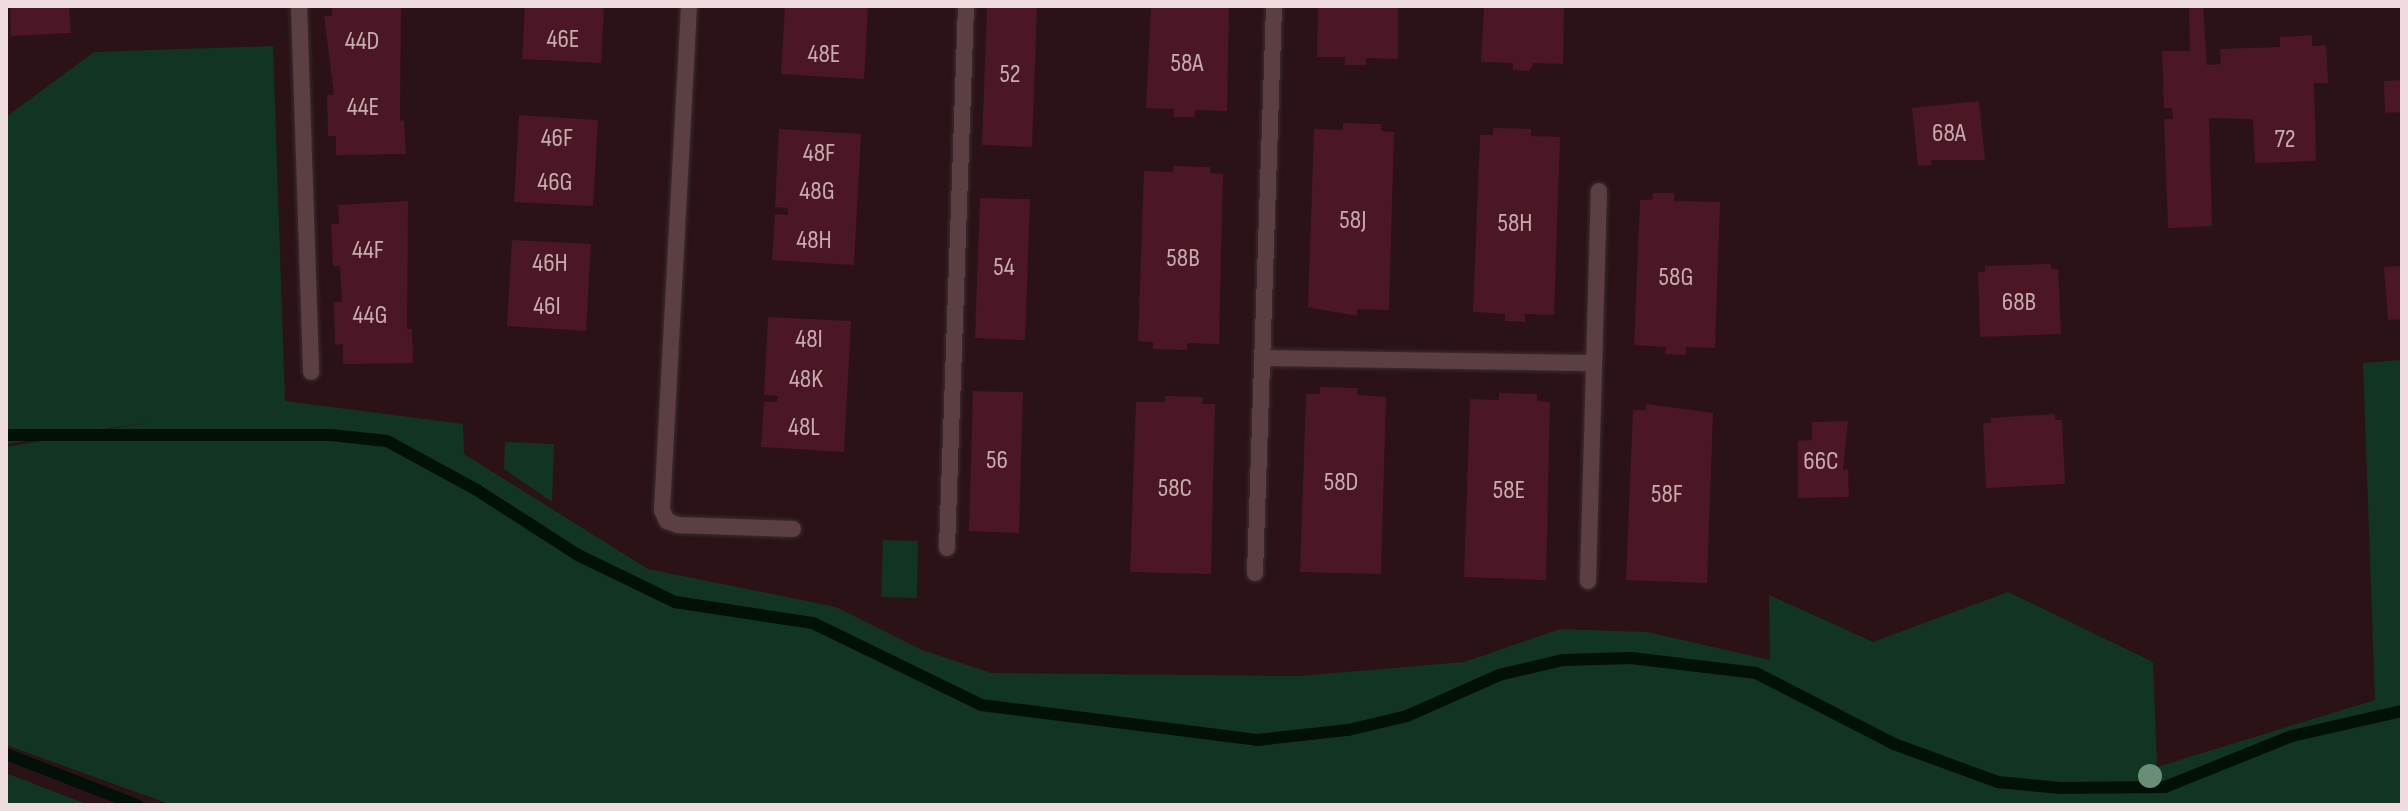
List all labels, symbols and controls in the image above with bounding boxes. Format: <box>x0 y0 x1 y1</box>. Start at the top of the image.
house number: 46E <box>547 24 579 56</box>
house number: 44D <box>345 26 379 58</box>
house number: 48E <box>807 39 841 71</box>
house number: 58A <box>1171 48 1203 80</box>
house number: 52 <box>999 59 1021 91</box>
house number: 44E <box>347 92 379 124</box>
house number: 68A <box>1932 118 1966 150</box>
house number: 46F <box>541 123 573 155</box>
house number: 72 <box>2274 124 2296 156</box>
house number: 48F <box>803 138 835 170</box>
house number: 46G <box>537 167 573 199</box>
house number: 48G <box>799 176 835 208</box>
house number: 58J <box>1339 205 1367 237</box>
house number: 58H <box>1497 208 1533 240</box>
house number: 48H <box>796 225 832 257</box>
house number: 44F <box>352 235 384 267</box>
house number: 58B <box>1166 243 1200 275</box>
house number: 46H <box>532 248 568 280</box>
house number: 54 <box>993 252 1015 284</box>
house number: 58G <box>1659 262 1693 294</box>
house number: 68B <box>2002 287 2036 319</box>
house number: 46I <box>533 291 561 323</box>
house number: 44G <box>353 300 387 332</box>
house number: 48I <box>795 324 823 356</box>
house number: 48K <box>789 364 823 396</box>
house number: 48L <box>788 412 820 444</box>
house number: 56 <box>986 445 1008 477</box>
house number: 66C <box>1803 446 1839 478</box>
house number: 58D <box>1324 467 1358 499</box>
house number: 58C <box>1158 473 1192 505</box>
house number: 58E <box>1493 475 1525 507</box>
house number: 58F <box>1651 479 1683 511</box>

